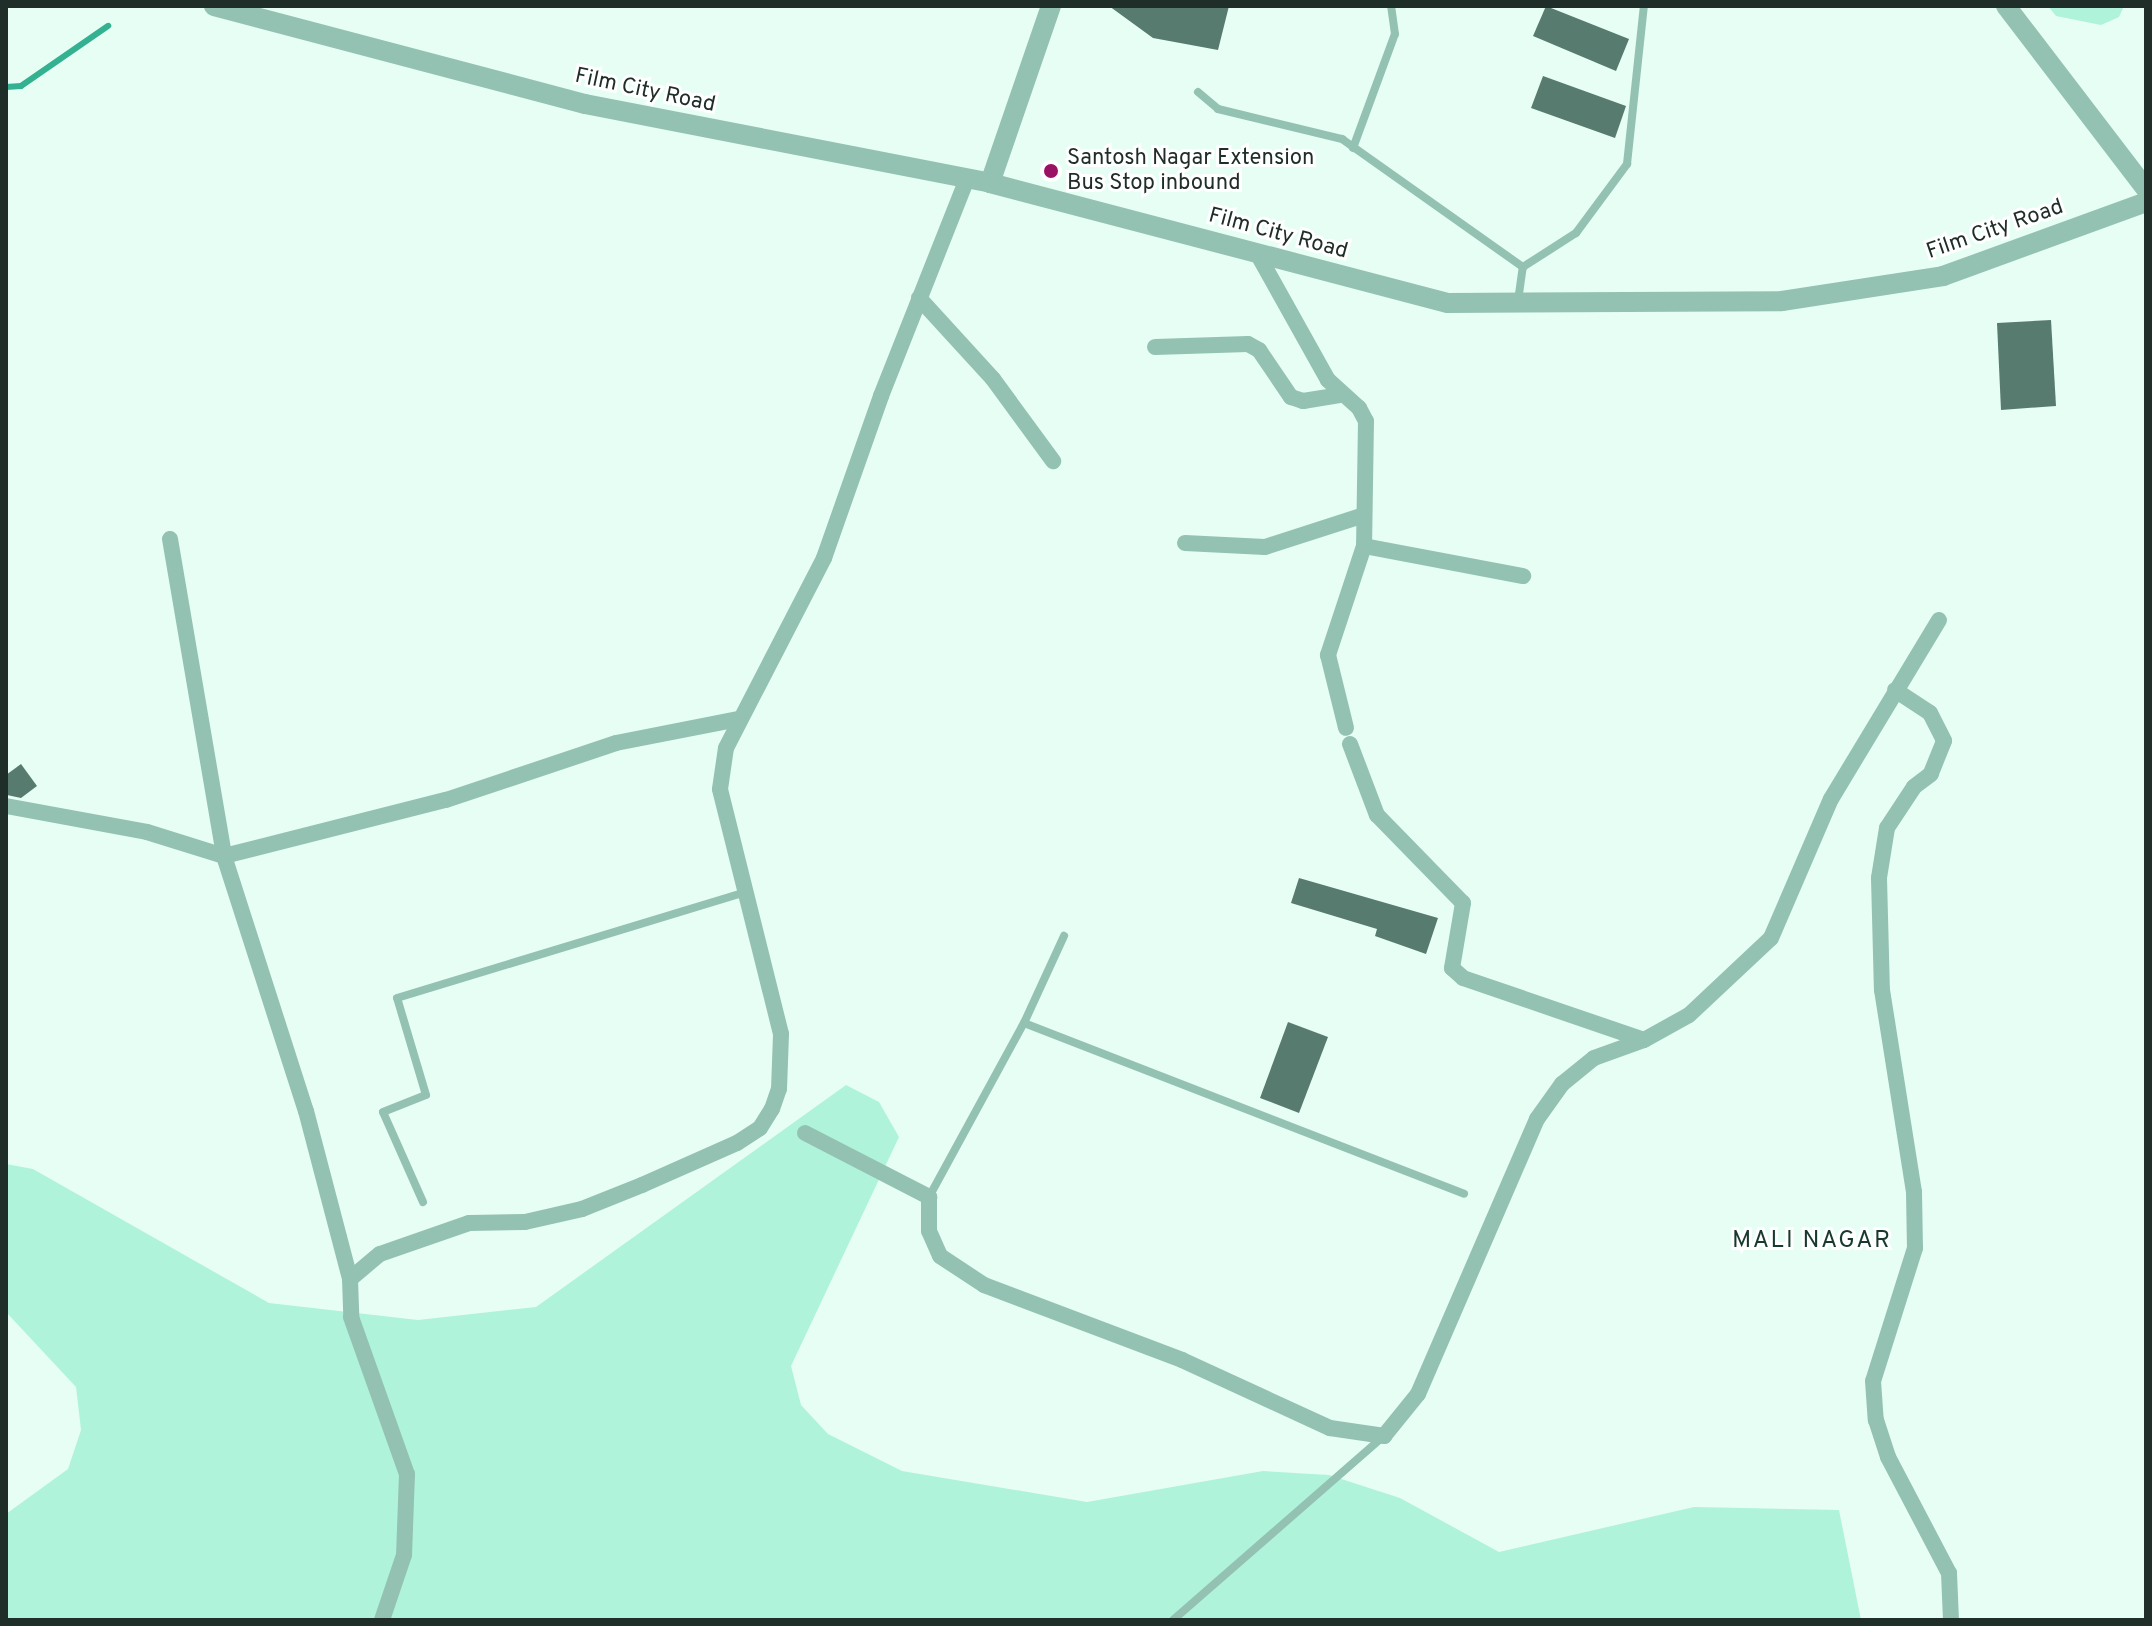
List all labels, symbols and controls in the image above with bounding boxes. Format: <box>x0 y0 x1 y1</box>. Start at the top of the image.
street label: Film City Road <box>572 63 718 119</box>
place label: Santosh Nagar Extension Bus Stop inbound <box>1067 145 1314 196</box>
marker: Santosh Nagar Extension Bus Stop inbound <box>1042 162 1060 180</box>
street label: Film City Road <box>1923 194 2067 266</box>
street label: Film City Road <box>1206 203 1350 265</box>
district label: MALI NAGAR <box>1732 1228 1892 1256</box>

